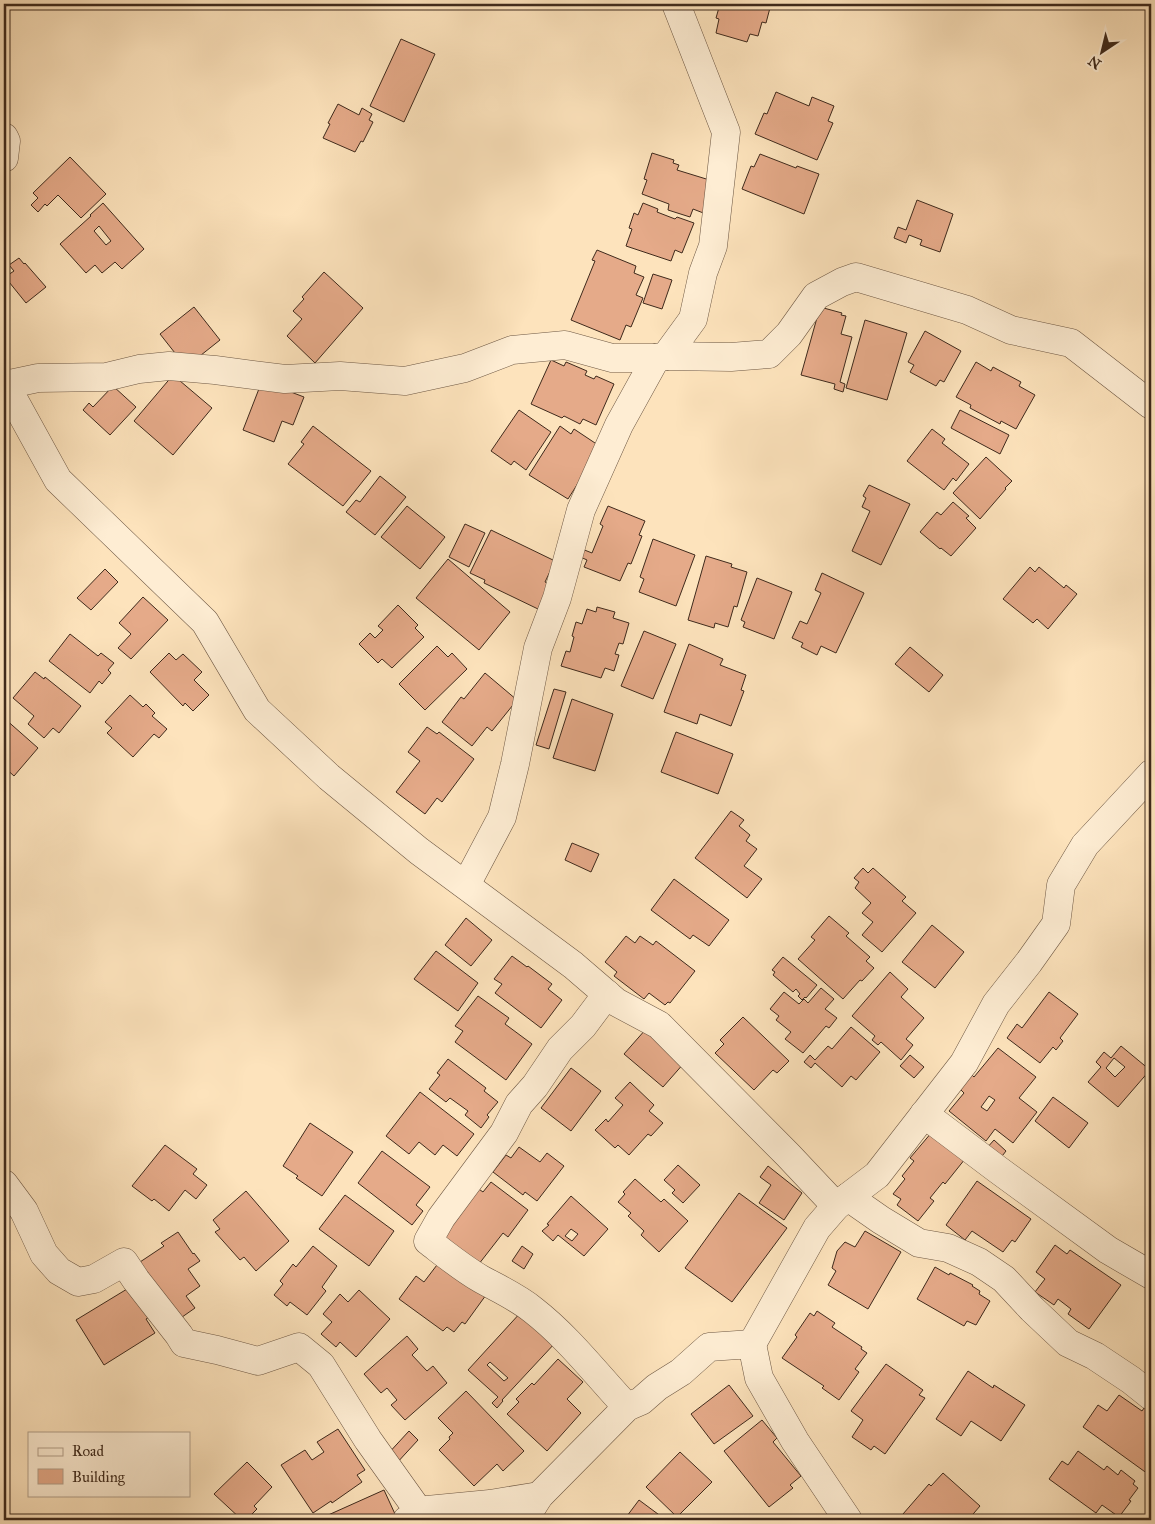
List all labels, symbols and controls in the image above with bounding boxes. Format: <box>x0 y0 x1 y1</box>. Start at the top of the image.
north arrow <box>1078 28 1128 78</box>
text: N <box>1085 52 1105 73</box>
legend <box>28 1432 190 1496</box>
text: Road <box>72 1442 104 1460</box>
text: Building <box>72 1468 126 1486</box>

